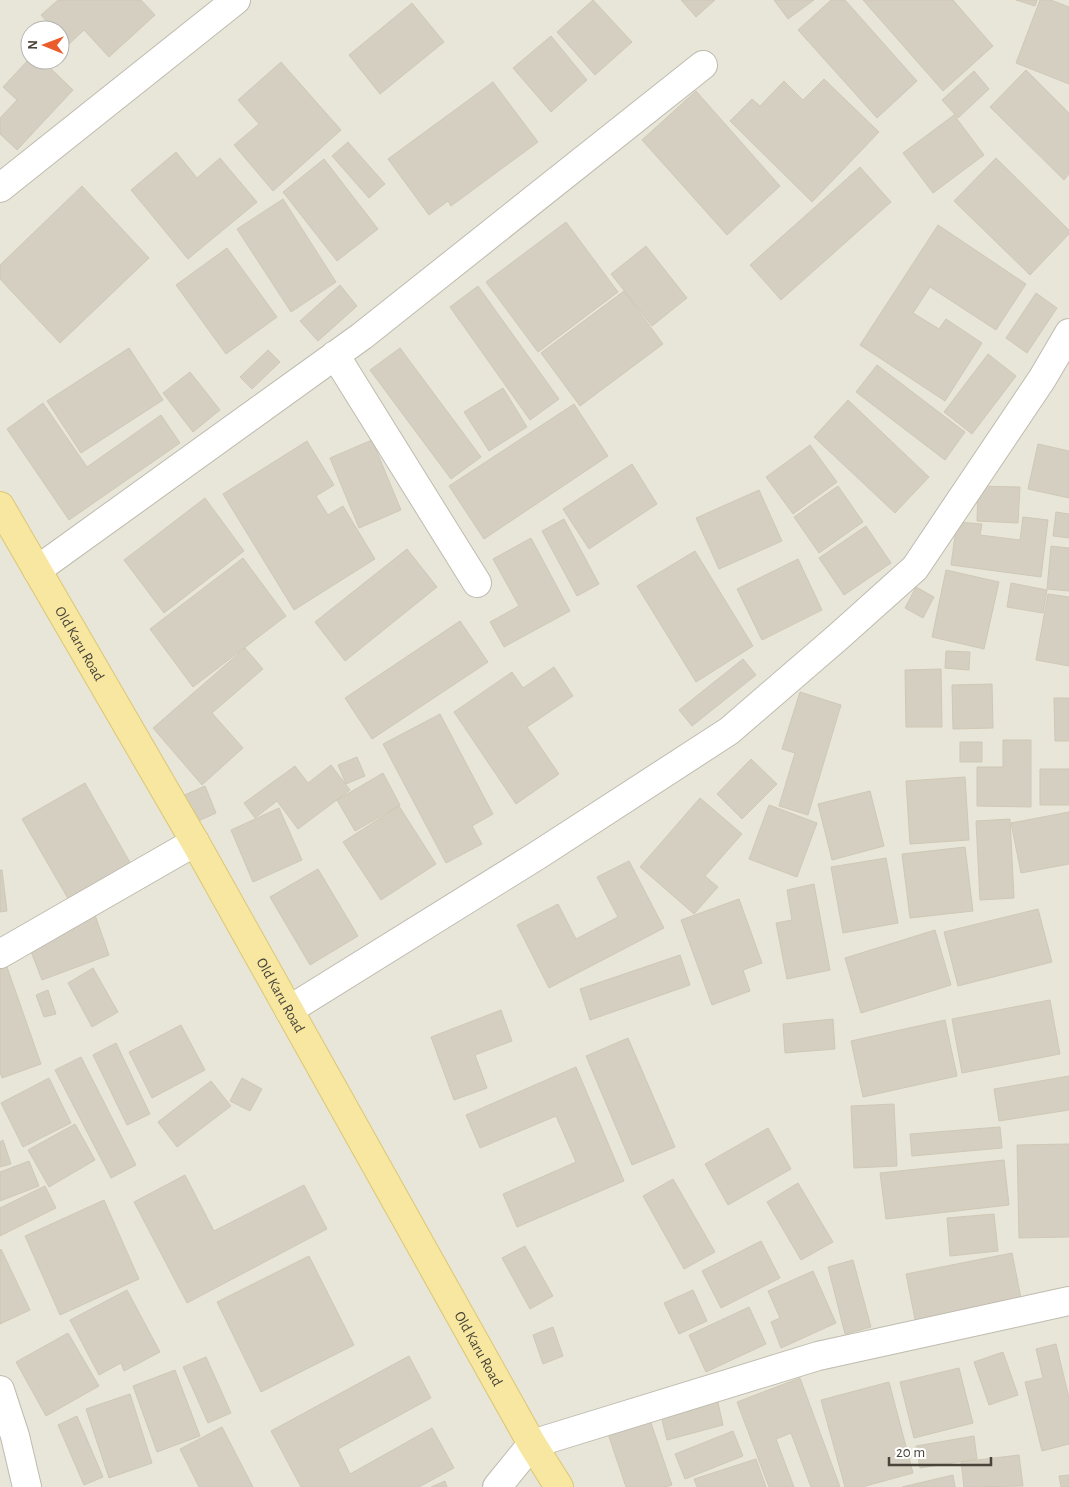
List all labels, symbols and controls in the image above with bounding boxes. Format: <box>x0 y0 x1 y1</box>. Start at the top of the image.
north arrow <box>20 20 70 70</box>
text: N <box>26 40 40 50</box>
street label: Old Karu Road <box>52 604 107 684</box>
street label: Old Karu Road <box>253 955 307 1036</box>
street label: Old Karu Road <box>451 1309 505 1389</box>
scale bar <box>889 1434 992 1466</box>
text: 20 m <box>896 1445 925 1460</box>

